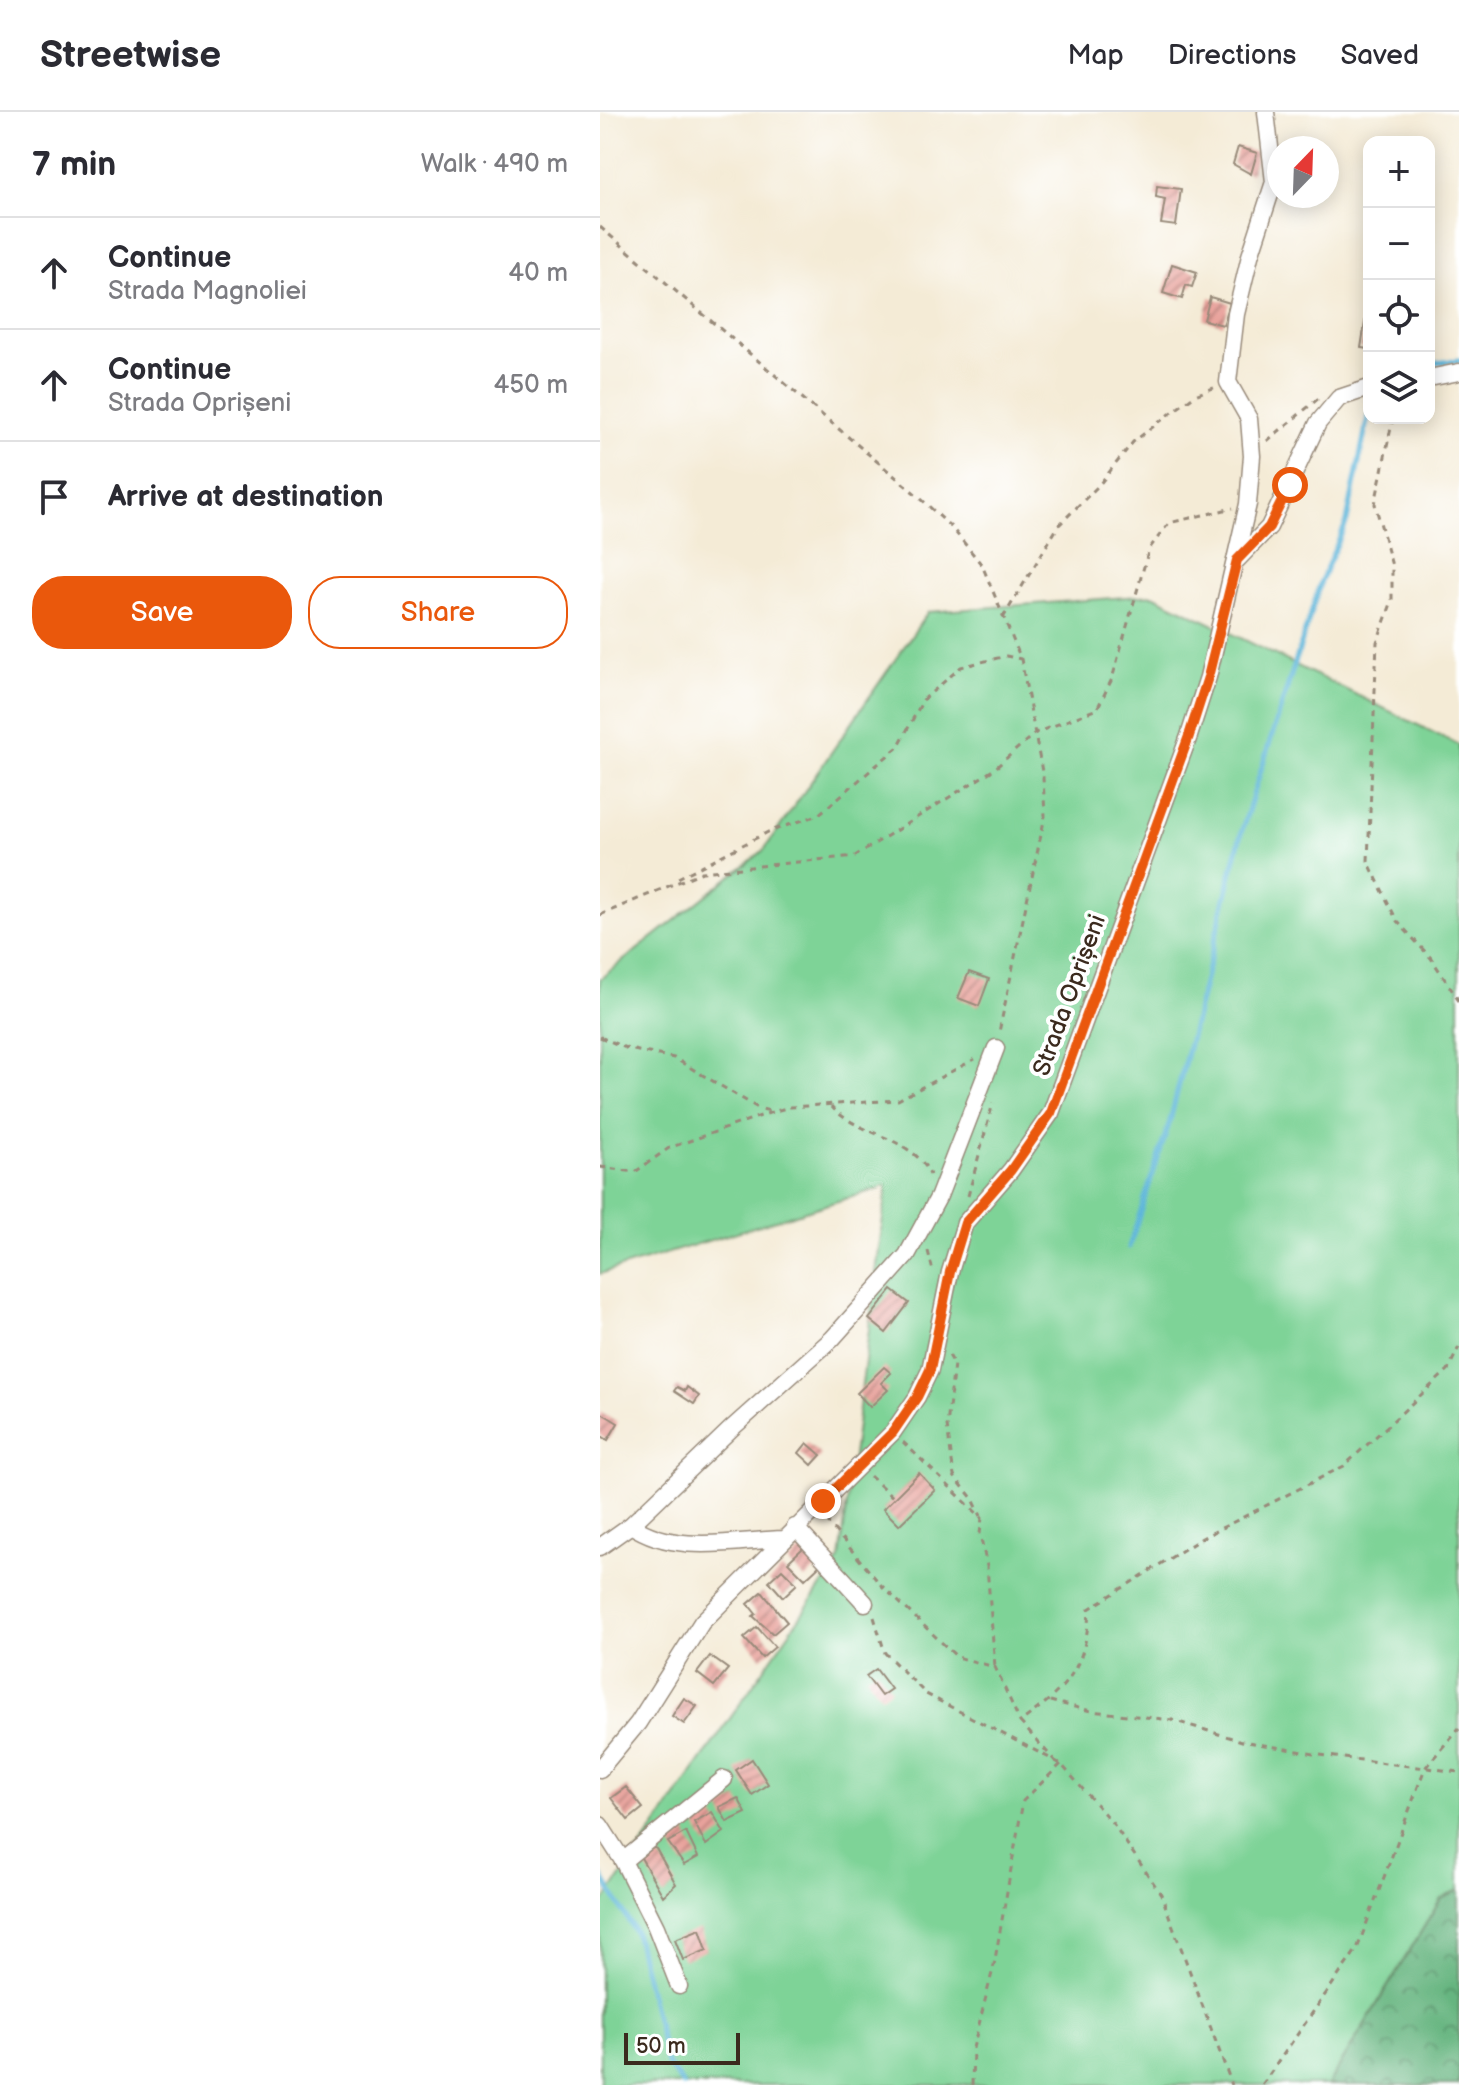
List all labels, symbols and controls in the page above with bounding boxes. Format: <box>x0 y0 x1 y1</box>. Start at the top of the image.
text: Streetwise <box>40 33 221 78</box>
text: Map <box>1067 39 1124 72</box>
text: Directions <box>1168 39 1296 72</box>
text: Saved <box>1340 39 1419 72</box>
north arrow <box>1267 136 1339 208</box>
map controls <box>1363 136 1435 424</box>
button: + <box>1363 136 1435 208</box>
text: 7 min <box>32 144 116 185</box>
text: Walk · 490 m <box>421 149 568 180</box>
button: − <box>1363 208 1435 280</box>
text: Continue <box>108 240 231 276</box>
icon: ahead <box>32 251 76 295</box>
text: 40 m <box>508 258 568 289</box>
text: Strada Magnoliei <box>108 276 307 307</box>
button: locate <box>1363 280 1435 352</box>
text: Continue <box>108 352 231 388</box>
button: layers <box>1363 352 1435 424</box>
icon: ahead <box>32 363 76 407</box>
text: 450 m <box>493 370 568 401</box>
text: Strada Oprișeni <box>108 388 291 419</box>
route start <box>1272 467 1308 503</box>
icon: arrive <box>32 475 76 519</box>
text: Arrive at destination <box>108 479 384 515</box>
button: Save <box>32 576 292 649</box>
button: Share <box>308 576 568 649</box>
street label: Strada Oprișeni <box>1027 911 1112 1080</box>
route end <box>805 1483 841 1519</box>
scale bar <box>624 2029 740 2065</box>
text: 50 m <box>636 2033 686 2060</box>

